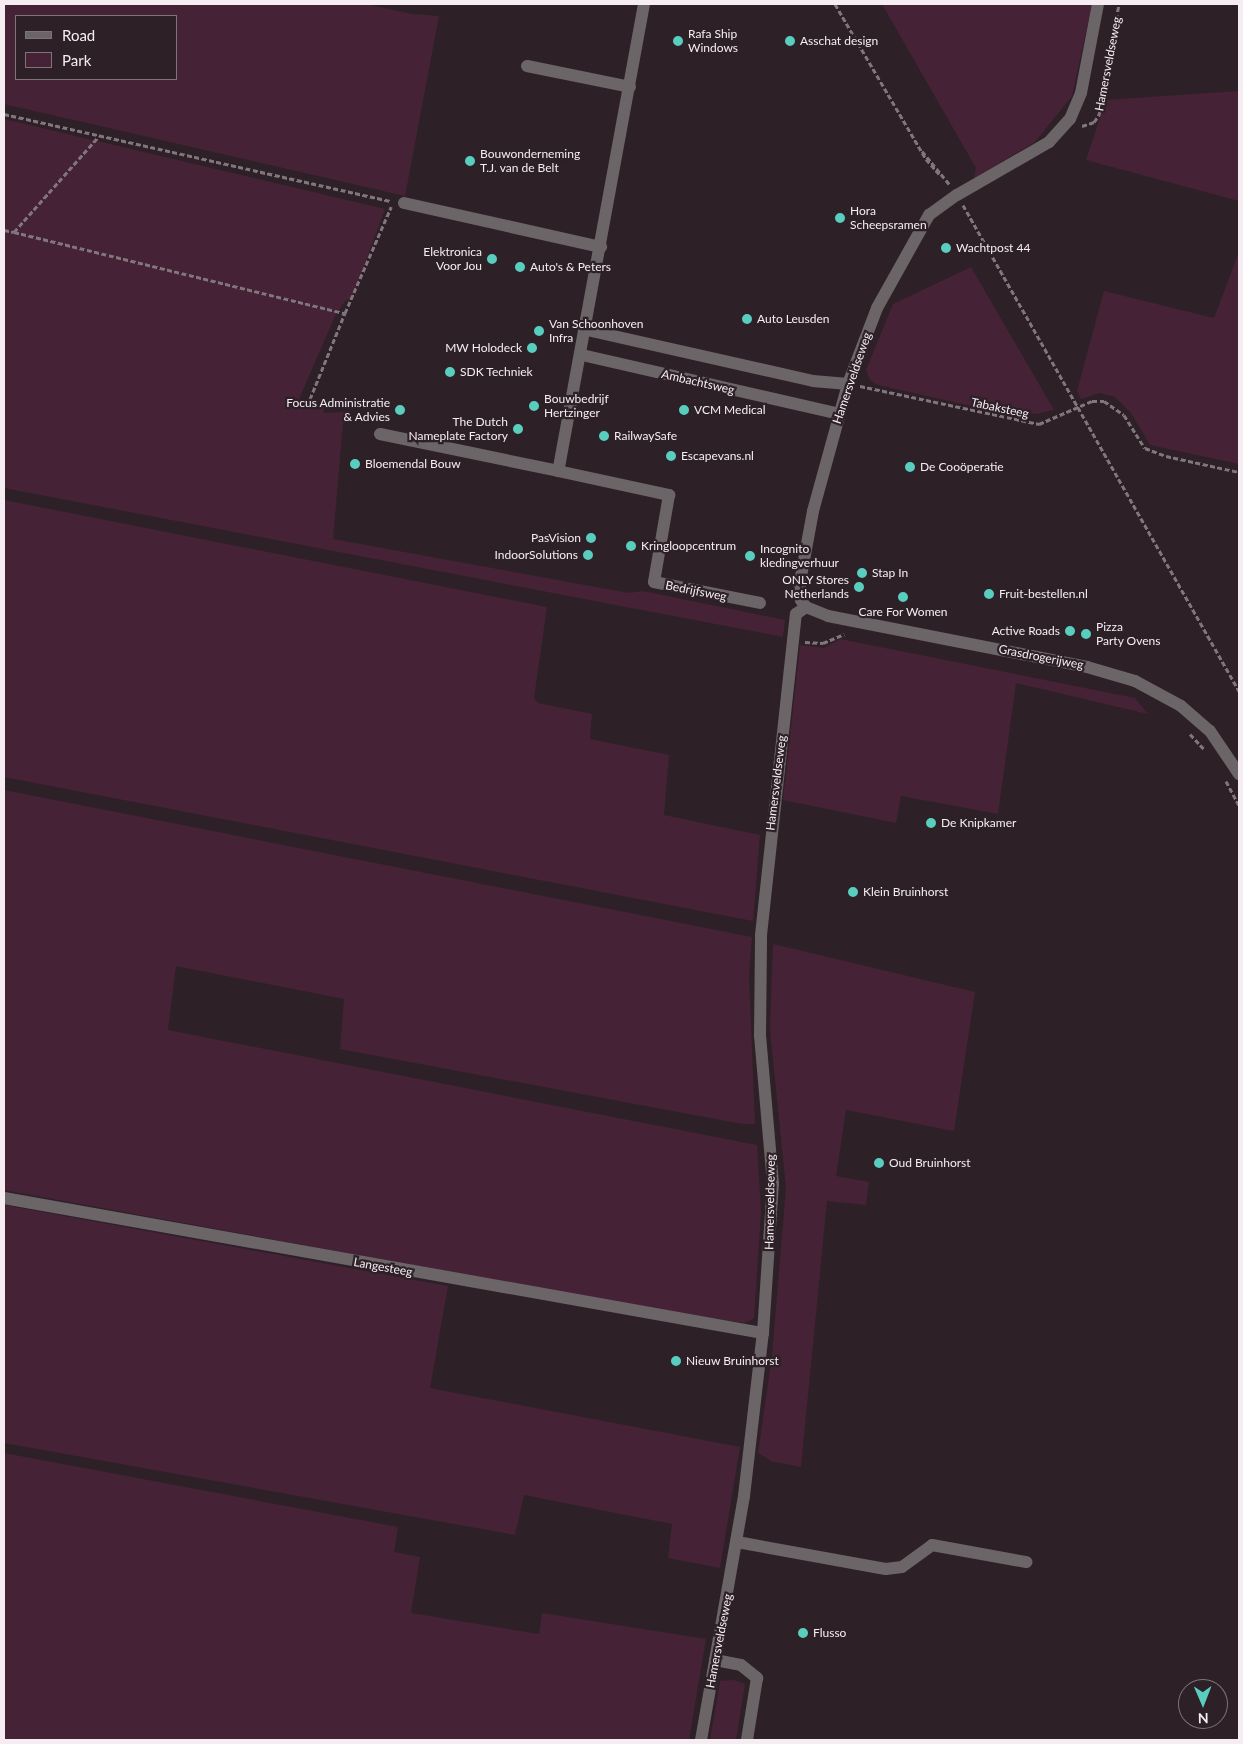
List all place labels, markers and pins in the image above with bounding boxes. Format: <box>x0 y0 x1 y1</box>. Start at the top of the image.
place label: Rafa Ship Windows <box>688 27 738 55</box>
place label: Asschat design <box>800 34 878 48</box>
marker: Rafa Ship Windows <box>672 35 684 47</box>
marker: Asschat design <box>784 35 796 47</box>
place label: Bouwonderneming T.J. van de Belt <box>480 147 580 175</box>
marker: Bouwonderneming T.J. van de Belt <box>464 155 476 167</box>
place label: Hora Scheepsramen <box>850 204 927 232</box>
marker: Hora Scheepsramen <box>834 212 846 224</box>
place label: Wachtpost 44 <box>956 241 1030 255</box>
marker: Wachtpost 44 <box>940 242 952 254</box>
place label: Elektronica Voor Jou <box>423 245 482 273</box>
marker: Elektronica Voor Jou <box>486 253 498 265</box>
place label: Auto's & Peters <box>530 260 611 274</box>
marker: Auto's & Peters <box>514 261 526 273</box>
place label: Auto Leusden <box>757 312 830 326</box>
marker: Auto Leusden <box>741 313 753 325</box>
place label: Van Schoonhoven Infra <box>549 317 644 345</box>
marker: Van Schoonhoven Infra <box>533 325 545 337</box>
place label: MW Holodeck <box>445 341 522 355</box>
marker: MW Holodeck <box>526 342 538 354</box>
place label: SDK Techniek <box>460 365 533 379</box>
marker: SDK Techniek <box>444 366 456 378</box>
place label: Bouwbedrijf Hertzinger <box>544 392 609 420</box>
place label: Focus Administratie & Advies <box>286 396 390 424</box>
marker: Bouwbedrijf Hertzinger <box>528 400 540 412</box>
place label: VCM Medical <box>694 403 766 417</box>
marker: Focus Administratie & Advies <box>394 404 406 416</box>
marker: VCM Medical <box>678 404 690 416</box>
place label: The Dutch Nameplate Factory <box>408 415 508 443</box>
marker: The Dutch Nameplate Factory <box>512 423 524 435</box>
place label: RailwaySafe <box>614 429 677 443</box>
marker: RailwaySafe <box>598 430 610 442</box>
place label: Escapevans.nl <box>681 449 754 463</box>
marker: Escapevans.nl <box>665 450 677 462</box>
place label: Bloemendal Bouw <box>365 457 461 471</box>
marker: Bloemendal Bouw <box>349 458 361 470</box>
place label: De Cooöperatie <box>920 460 1004 474</box>
marker: De Cooöperatie <box>904 461 916 473</box>
place label: PasVision <box>531 531 581 545</box>
marker: PasVision <box>585 532 597 544</box>
place label: Kringloopcentrum <box>641 539 736 553</box>
marker: Kringloopcentrum <box>625 540 637 552</box>
place label: Incognito kledingverhuur <box>760 542 839 570</box>
place label: IndoorSolutions <box>494 548 578 562</box>
marker: IndoorSolutions <box>582 549 594 561</box>
marker: Incognito kledingverhuur <box>744 550 756 562</box>
place label: Stap In <box>872 566 908 580</box>
marker: Stap In <box>856 567 868 579</box>
place label: ONLY Stores Netherlands <box>782 573 849 601</box>
marker: ONLY Stores Netherlands <box>853 581 865 593</box>
place label: Fruit-bestellen.nl <box>999 587 1088 601</box>
marker: Fruit-bestellen.nl <box>983 588 995 600</box>
marker: Care For Women <box>897 591 909 603</box>
place label: Care For Women <box>858 605 948 619</box>
place label: Pizza Party Ovens <box>1096 620 1161 648</box>
place label: Active Roads <box>992 624 1060 638</box>
marker: Active Roads <box>1064 625 1076 637</box>
marker: Pizza Party Ovens <box>1080 628 1092 640</box>
place label: De Knipkamer <box>941 816 1016 830</box>
marker: De Knipkamer <box>925 817 937 829</box>
place label: Klein Bruinhorst <box>863 885 948 899</box>
marker: Klein Bruinhorst <box>847 886 859 898</box>
place label: Oud Bruinhorst <box>889 1156 971 1170</box>
marker: Oud Bruinhorst <box>873 1157 885 1169</box>
place label: Nieuw Bruinhorst <box>686 1354 779 1368</box>
marker: Nieuw Bruinhorst <box>670 1355 682 1367</box>
place label: Flusso <box>813 1626 846 1640</box>
marker: Flusso <box>797 1627 809 1639</box>

